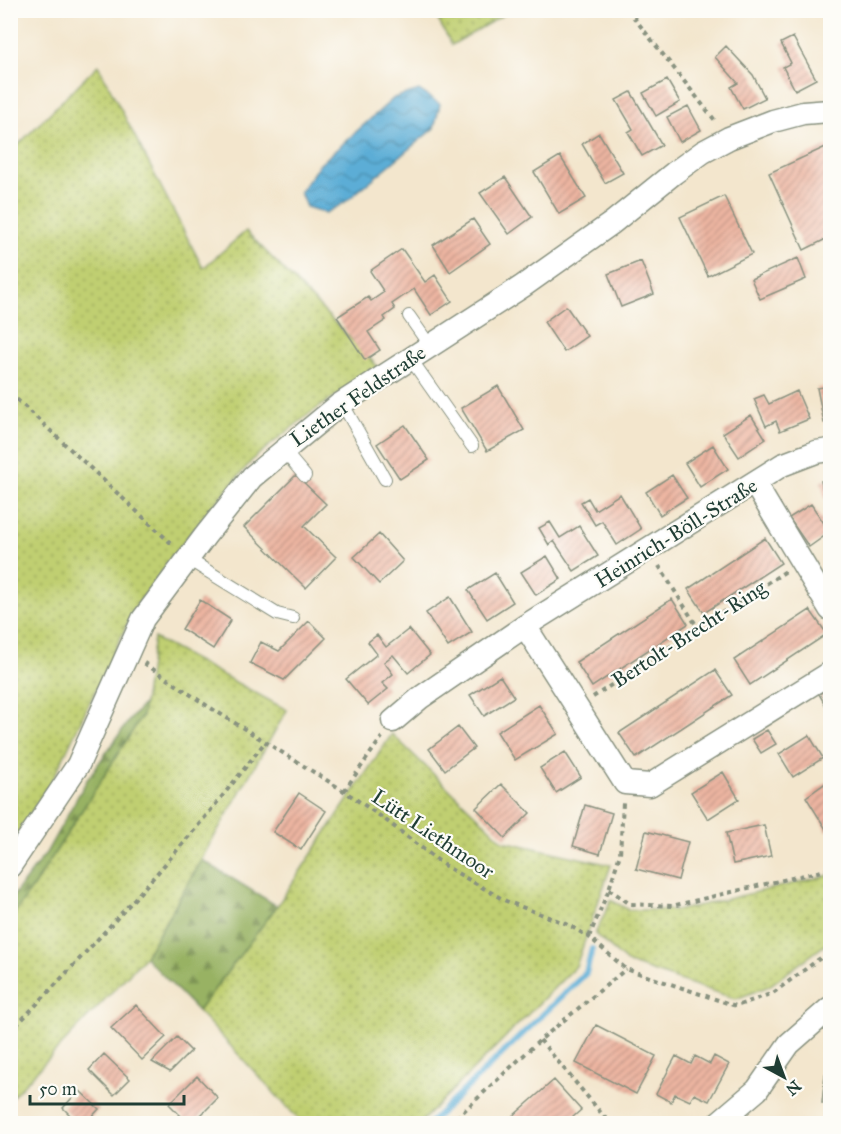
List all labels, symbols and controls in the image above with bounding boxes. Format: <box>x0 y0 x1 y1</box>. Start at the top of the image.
street label: Liether Feldstraße <box>285 339 431 452</box>
street label: Heinrich-Böll-Straße <box>590 472 762 594</box>
street label: Bertolt-Brecht-Ring <box>607 574 771 694</box>
street label: Lütt Liethmoor <box>367 784 499 885</box>
north arrow <box>754 1047 814 1107</box>
scale bar <box>30 1068 184 1106</box>
text: N <box>782 1076 805 1100</box>
text: 50 m <box>39 1078 77 1100</box>

